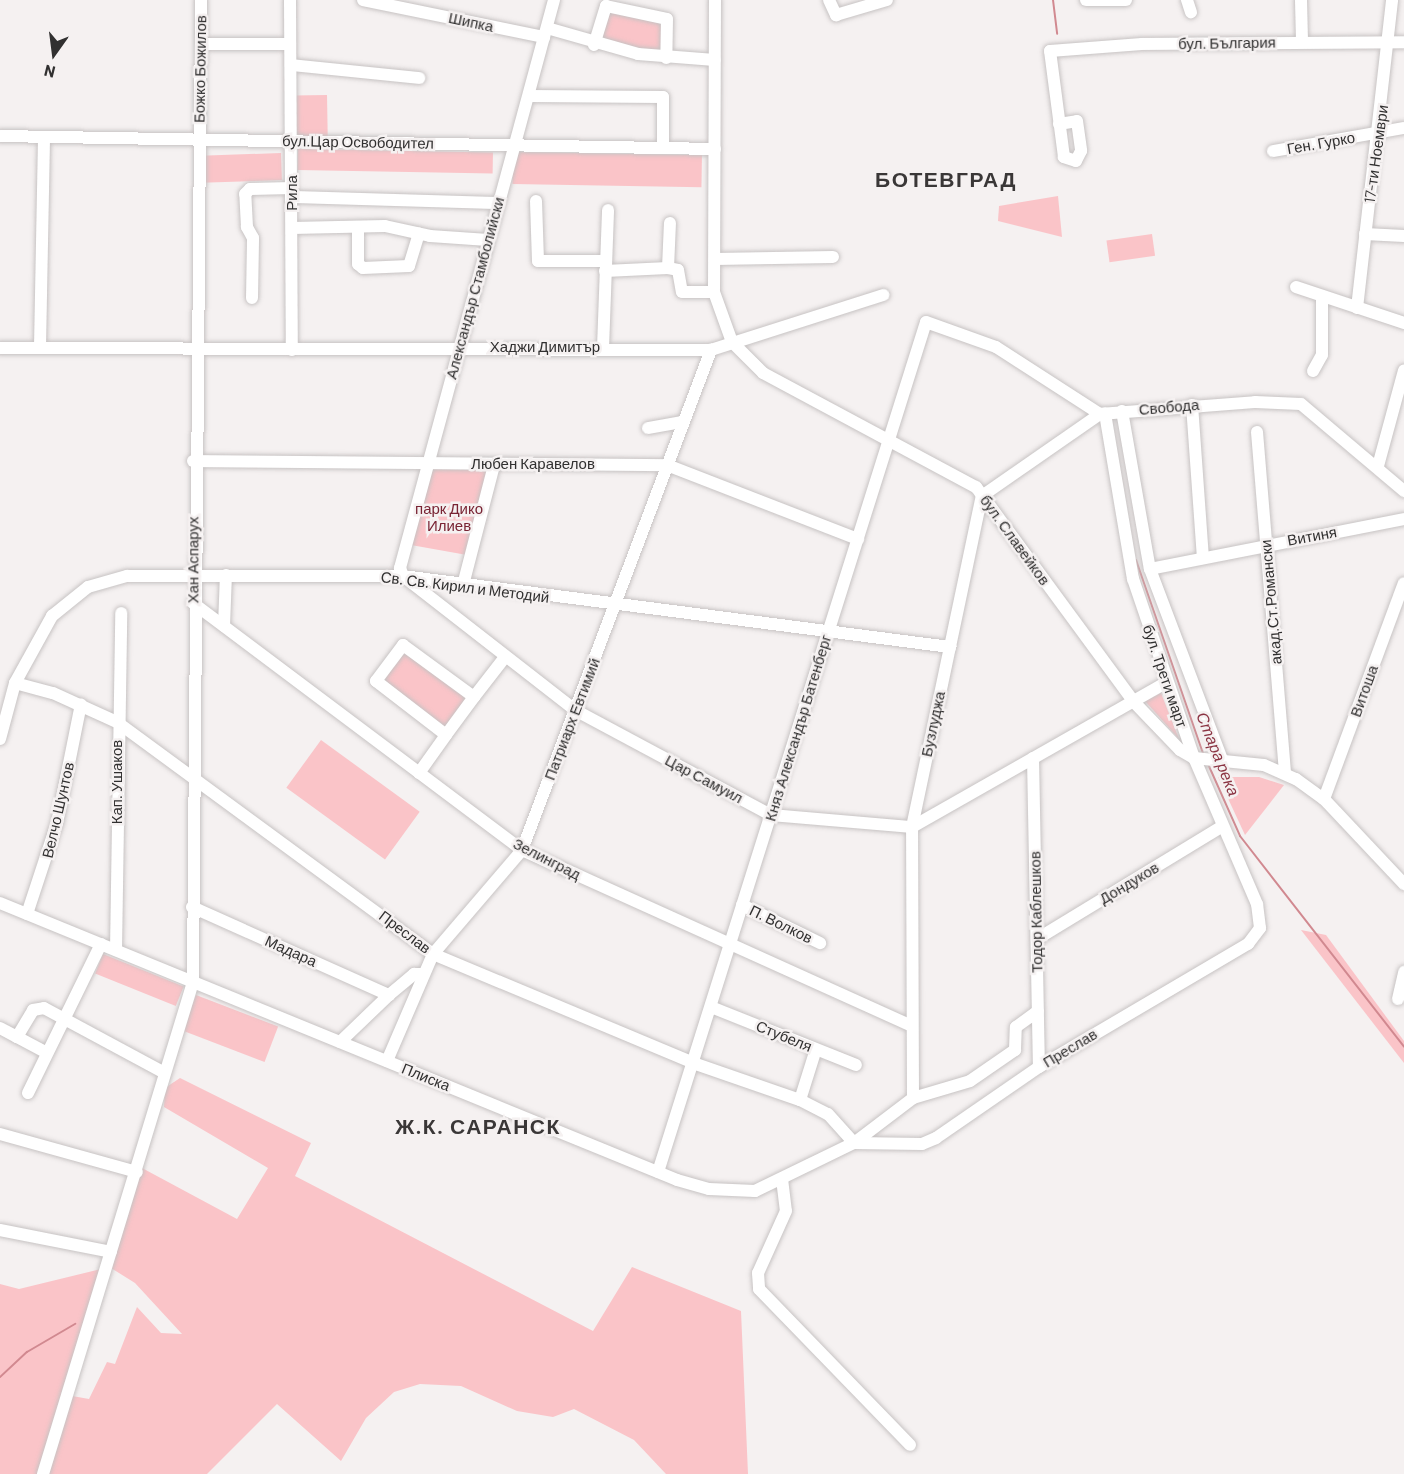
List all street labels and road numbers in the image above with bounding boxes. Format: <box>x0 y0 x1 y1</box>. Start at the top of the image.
street label: Шипка <box>447 8 495 36</box>
street label: Божко Божилов <box>190 15 210 123</box>
street label: бул. България <box>1178 33 1276 53</box>
street label: 17-ти Ноември <box>1360 104 1392 204</box>
street label: Ген. Гурко <box>1286 128 1356 158</box>
street label: бул.Цар Освободител <box>282 132 434 152</box>
street label: Рила <box>283 175 301 211</box>
street label: Александър Стамболийски <box>442 195 508 381</box>
street label: Хаджи Димитър <box>490 338 600 356</box>
street label: Свобода <box>1138 395 1200 419</box>
street label: Любен Каравелов <box>471 455 595 473</box>
street label: бул. Славейков <box>976 491 1054 589</box>
street label: Хан Аспарух <box>184 517 202 603</box>
street label: Витиня <box>1286 523 1338 549</box>
street label: акад.Ст.Романски <box>1257 539 1285 665</box>
street label: Св. Св. Кирил и Методий <box>380 568 550 606</box>
street label: бул. Трети март <box>1139 622 1191 730</box>
street label: Княз Александър Батенберг <box>761 633 835 823</box>
street label: Патриарх Евтимий <box>540 655 604 783</box>
street label: Витоша <box>1346 663 1382 719</box>
street label: Бузлуджа <box>917 690 949 758</box>
street label: Кап. Ушаков <box>108 740 126 824</box>
street label: Цар Самуил <box>662 751 746 807</box>
street label: Велчо Шунтов <box>38 760 78 860</box>
street label: Зелинград <box>510 834 584 884</box>
street label: Тодор Каблешков <box>1026 851 1046 973</box>
street label: Дондуков <box>1096 858 1162 908</box>
street label: П. Волков <box>747 901 815 947</box>
street label: Преслав <box>376 907 434 957</box>
street label: Мадара <box>262 932 320 970</box>
street label: Стубеля <box>753 1017 815 1055</box>
street label: Преслав <box>1040 1025 1100 1071</box>
street label: Плиска <box>399 1059 453 1095</box>

